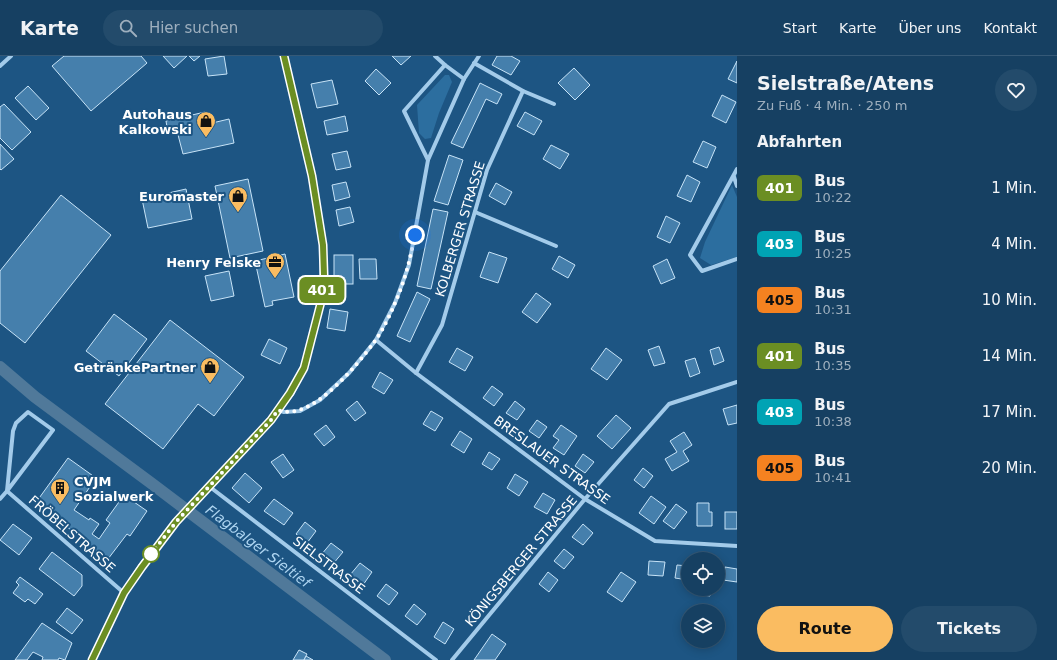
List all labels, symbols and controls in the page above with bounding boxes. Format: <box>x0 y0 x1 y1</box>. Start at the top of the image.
search box <box>103 10 383 46</box>
text: Karte <box>20 17 79 39</box>
icon: search <box>117 17 139 39</box>
text: Hier suchen <box>149 19 238 37</box>
text: Start <box>783 20 817 36</box>
text: Karte <box>839 20 876 36</box>
text: Über uns <box>898 20 961 36</box>
text: Kontakt <box>983 20 1037 36</box>
button: heart <box>995 69 1037 111</box>
text: Sielstraße/Atens <box>757 72 934 94</box>
text: Zu Fuß · 4 Min. · 250 m <box>757 98 907 113</box>
place label: Autohaus Kalkowski <box>119 107 192 137</box>
shop icon: Autohaus Kalkowski <box>195 110 217 138</box>
text: Abfahrten <box>757 133 842 151</box>
street label: KOLBERGER STRASSE <box>432 159 488 299</box>
text: Bus <box>814 172 845 190</box>
text: 1 Min. <box>991 179 1037 197</box>
text: 401 <box>765 180 794 196</box>
shop icon: Euromaster <box>227 185 249 213</box>
place label: Euromaster <box>139 189 225 204</box>
text: 10:22 <box>814 190 852 205</box>
your location <box>405 225 425 245</box>
text: Bus <box>814 228 845 246</box>
text: 4 Min. <box>991 235 1037 253</box>
text: 403 <box>765 236 794 252</box>
text: 10:25 <box>814 246 852 261</box>
office icon: Henry Felske <box>264 251 286 279</box>
place label: Henry Felske <box>166 255 261 270</box>
line badge: 401 <box>299 277 345 303</box>
text: 401 <box>307 282 337 298</box>
text: Bus <box>814 284 845 302</box>
text: 10 Min. <box>982 291 1037 309</box>
text: 405 <box>765 292 794 308</box>
text: 10:31 <box>814 302 852 317</box>
text: Bus <box>814 340 845 358</box>
text: 14 Min. <box>982 347 1037 365</box>
text: 401 <box>765 348 794 364</box>
shop icon: GetränkePartner <box>199 356 221 384</box>
text: 10:35 <box>814 358 852 373</box>
place label: GetränkePartner <box>74 360 197 375</box>
text: Bus <box>814 396 845 414</box>
text: 17 Min. <box>982 403 1037 421</box>
text: 403 <box>765 404 794 420</box>
street label: BRESLAUER STRASSE <box>491 413 613 507</box>
text: 10:38 <box>814 414 852 429</box>
text: Bus <box>814 452 845 470</box>
text: 20 Min. <box>982 459 1037 477</box>
text: 405 <box>765 460 794 476</box>
text: 10:41 <box>814 470 852 485</box>
place label: CVJM Sozialwerk <box>74 474 154 504</box>
building icon: CVJM Sozialwerk <box>49 477 71 505</box>
street label: FRÖBELSTRASSE <box>26 492 119 576</box>
street label: KÖNIGSBERGER STRASSE <box>461 492 580 629</box>
water label: Flagbalger Sieltief <box>203 501 315 592</box>
street label: SIELSTRASSE <box>290 533 368 597</box>
unlabelled marker <box>142 545 160 563</box>
map controls <box>681 552 725 648</box>
button: locate <box>681 552 725 596</box>
button: layers <box>681 604 725 648</box>
button: Route <box>757 606 893 652</box>
button: Tickets <box>901 606 1037 652</box>

